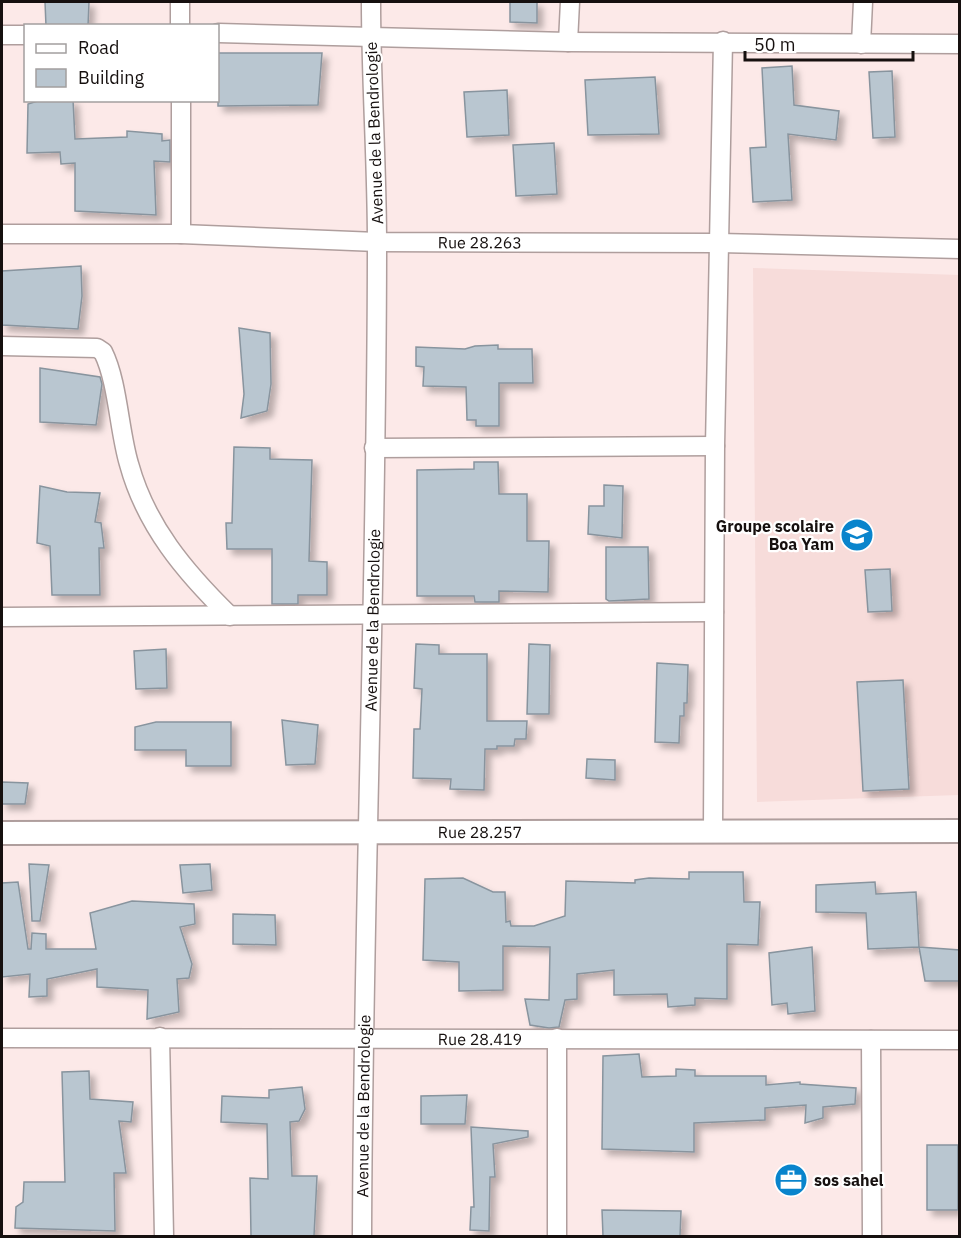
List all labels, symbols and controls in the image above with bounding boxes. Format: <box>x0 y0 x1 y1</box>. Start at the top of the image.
legend <box>24 24 219 102</box>
scale bar <box>745 24 913 62</box>
text: 50 m <box>754 33 796 56</box>
text: Road <box>78 36 119 59</box>
street label: Avenue de la Bendrologie <box>361 41 387 225</box>
text: Building <box>78 66 145 89</box>
street label: Rue 28.263 <box>438 232 522 252</box>
place label: Groupe scolaire Boa Yam <box>716 516 834 554</box>
school or university icon: Groupe scolaire Boa Yam <box>839 517 875 553</box>
street label: Avenue de la Bendrologie <box>361 528 384 712</box>
street label: Rue 28.257 <box>438 822 522 842</box>
street label: Avenue de la Bendrologie <box>352 1014 374 1197</box>
street label: Rue 28.419 <box>438 1029 522 1049</box>
office icon: sos sahel <box>773 1162 809 1198</box>
place label: sos sahel <box>814 1170 884 1190</box>

